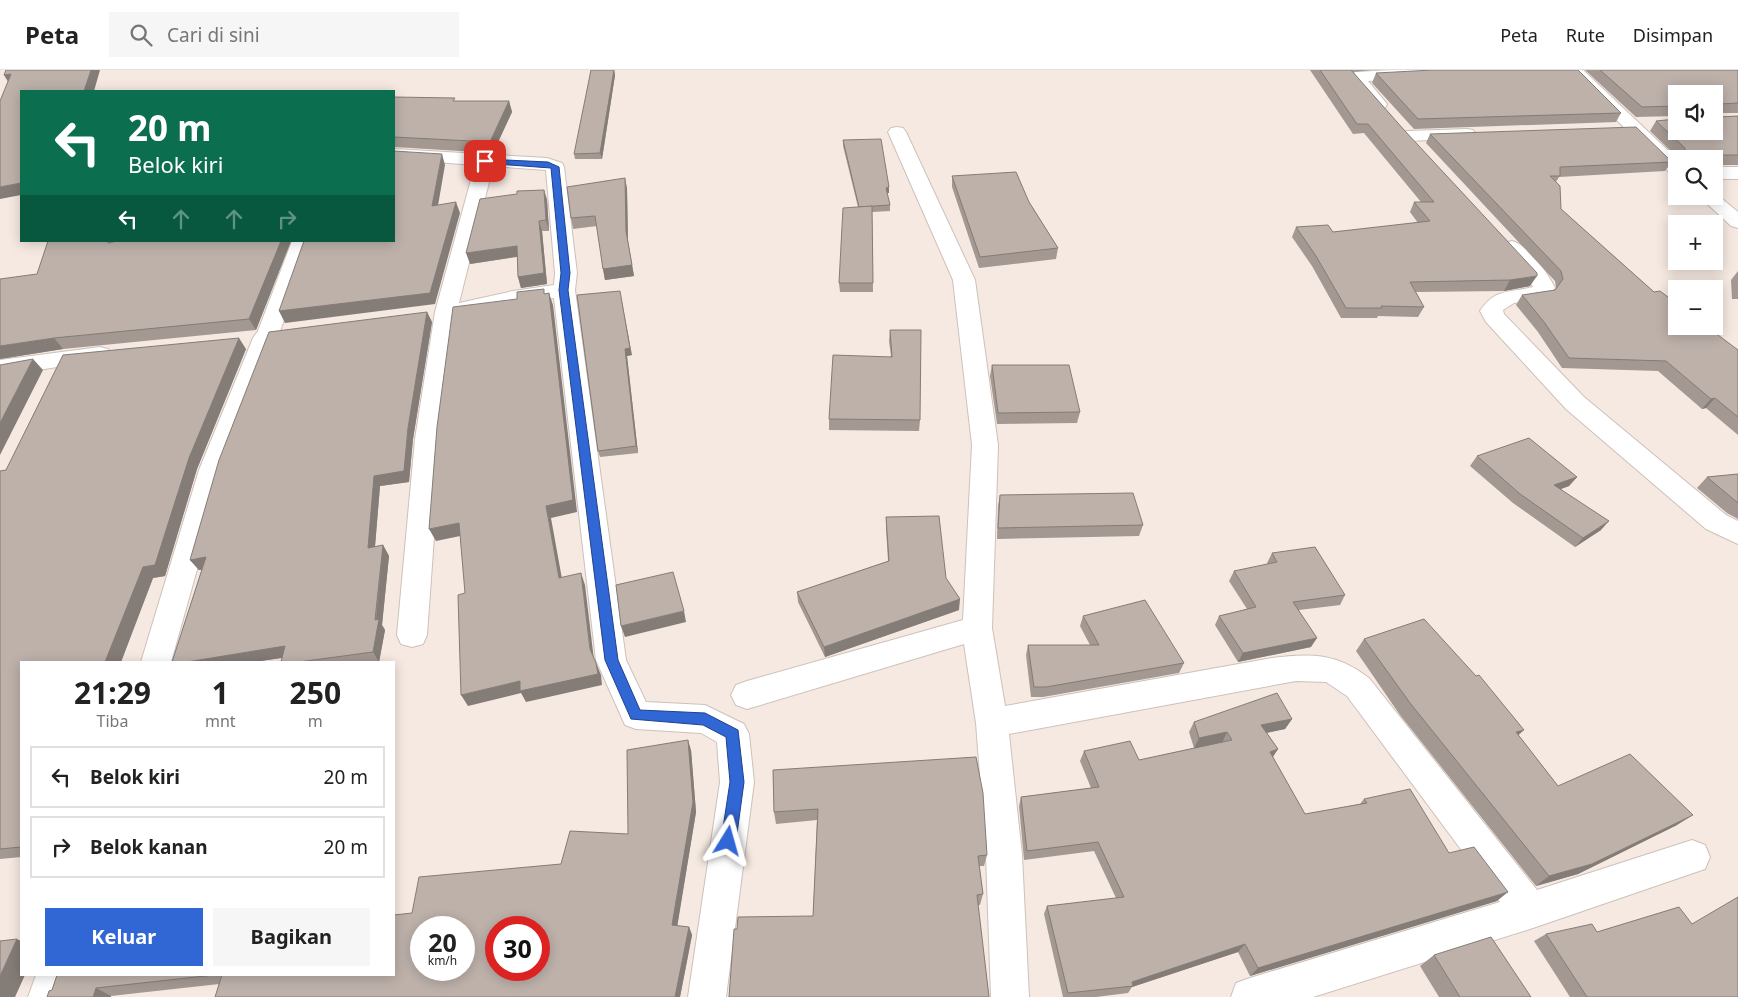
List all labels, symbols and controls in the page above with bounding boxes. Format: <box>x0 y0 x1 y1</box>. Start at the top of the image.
search box <box>109 12 459 57</box>
text: Peta <box>25 18 79 51</box>
icon: search <box>127 21 155 49</box>
text: Cari di sini <box>167 22 260 48</box>
text: Peta <box>1500 23 1538 47</box>
text: Rute <box>1566 23 1605 47</box>
text: Disimpan <box>1633 23 1713 47</box>
map controls <box>1668 85 1723 335</box>
button: sound <box>1668 85 1723 140</box>
text: 20 m <box>128 104 211 151</box>
icon: left <box>45 110 110 175</box>
pin <box>464 140 506 182</box>
icon: arrive <box>471 147 499 175</box>
text: Belok kiri <box>128 149 223 179</box>
button: search <box>1668 150 1723 205</box>
icon: left <box>114 205 142 233</box>
icon: ahead <box>167 205 195 233</box>
icon: ahead <box>220 205 248 233</box>
icon: right <box>273 205 301 233</box>
button: + <box>1668 215 1723 270</box>
button: − <box>1668 280 1723 335</box>
text: 21:29 <box>74 672 151 713</box>
text: 1 <box>212 672 229 713</box>
text: 250 <box>290 672 341 713</box>
text: Tiba <box>97 710 128 732</box>
text: mnt <box>205 710 236 732</box>
text: m <box>308 710 323 732</box>
icon: left <box>47 763 75 791</box>
text: Belok kiri <box>90 764 180 790</box>
text: 20 m <box>324 764 368 790</box>
position arrow <box>701 814 753 866</box>
icon: right <box>47 833 75 861</box>
text: Belok kanan <box>90 834 207 860</box>
text: 20 m <box>324 834 368 860</box>
button: Keluar <box>45 908 203 966</box>
button: Bagikan <box>213 908 370 966</box>
speed limit sign: 30 <box>485 916 550 981</box>
text: 20 <box>428 925 457 959</box>
text: km/h <box>428 952 457 969</box>

